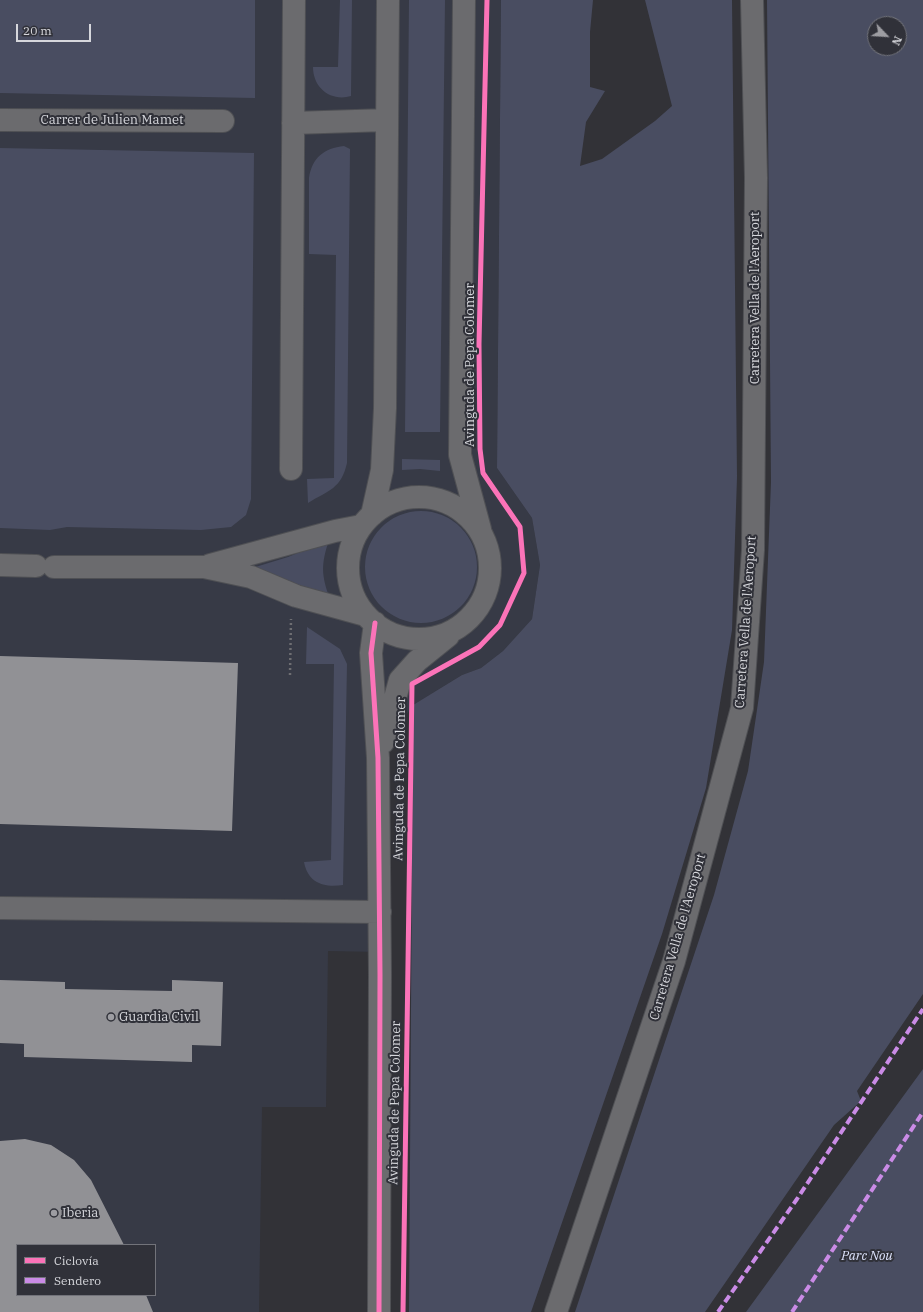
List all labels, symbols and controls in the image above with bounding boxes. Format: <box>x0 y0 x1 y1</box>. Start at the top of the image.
scale bar <box>18 16 93 42</box>
north arrow <box>867 16 907 56</box>
text: 20 m <box>23 23 52 38</box>
text: N <box>889 34 905 48</box>
street label: Carrer de Julien Mamet <box>40 112 184 128</box>
street label: Carretera Vella de l'Aeroport <box>747 212 763 384</box>
street label: Avinguda de Pepa Colomer <box>462 283 478 447</box>
street label: Carretera Vella de l'Aeroport <box>732 535 760 709</box>
street label: Avinguda de Pepa Colomer <box>391 697 409 861</box>
street label: Carretera Vella de l'Aeroport <box>647 852 709 1022</box>
place label: Guardia Civil <box>119 1009 199 1025</box>
marker: Guardia Civil <box>106 1012 116 1022</box>
street label: Avinguda de Pepa Colomer <box>386 1021 404 1185</box>
place label: Iberia <box>62 1205 98 1221</box>
marker: Iberia <box>49 1208 59 1218</box>
legend <box>16 1244 156 1296</box>
park label: Parc Nou <box>841 1248 893 1264</box>
text: Ciclovía <box>54 1253 99 1268</box>
text: Sendero <box>54 1273 101 1288</box>

